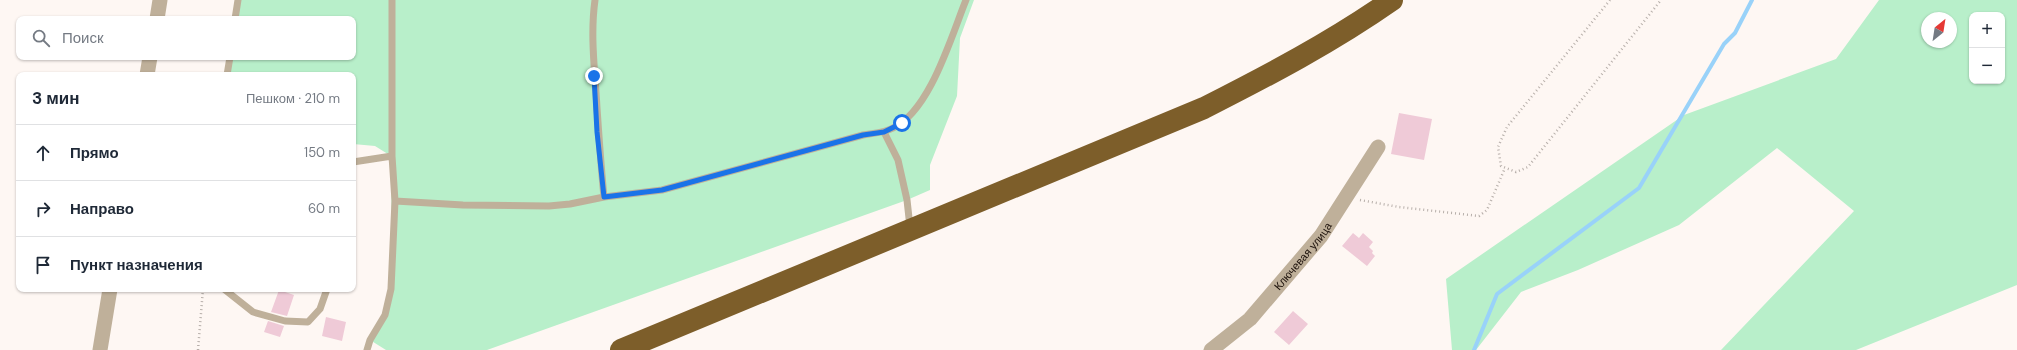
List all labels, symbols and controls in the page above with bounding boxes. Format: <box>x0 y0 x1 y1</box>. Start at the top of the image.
north arrow <box>1921 12 1957 48</box>
map controls <box>1969 12 2005 84</box>
button: + <box>1969 12 2005 48</box>
search box <box>16 16 356 60</box>
icon: search <box>30 27 52 49</box>
text: Поиск <box>62 28 104 48</box>
button: − <box>1969 48 2005 84</box>
route end <box>585 67 603 85</box>
text: 3 мин <box>32 87 80 109</box>
text: Пешком · 210 m <box>246 90 340 107</box>
route start <box>893 114 911 132</box>
icon: ahead <box>32 142 54 164</box>
text: Прямо <box>70 143 119 163</box>
text: 150 m <box>304 144 340 161</box>
icon: right <box>32 198 54 220</box>
text: Направо <box>70 199 134 219</box>
text: 60 m <box>308 200 340 217</box>
street label: Ключевая улица <box>1271 219 1335 293</box>
icon: arrive <box>32 254 54 276</box>
text: Пункт назначения <box>70 255 203 275</box>

